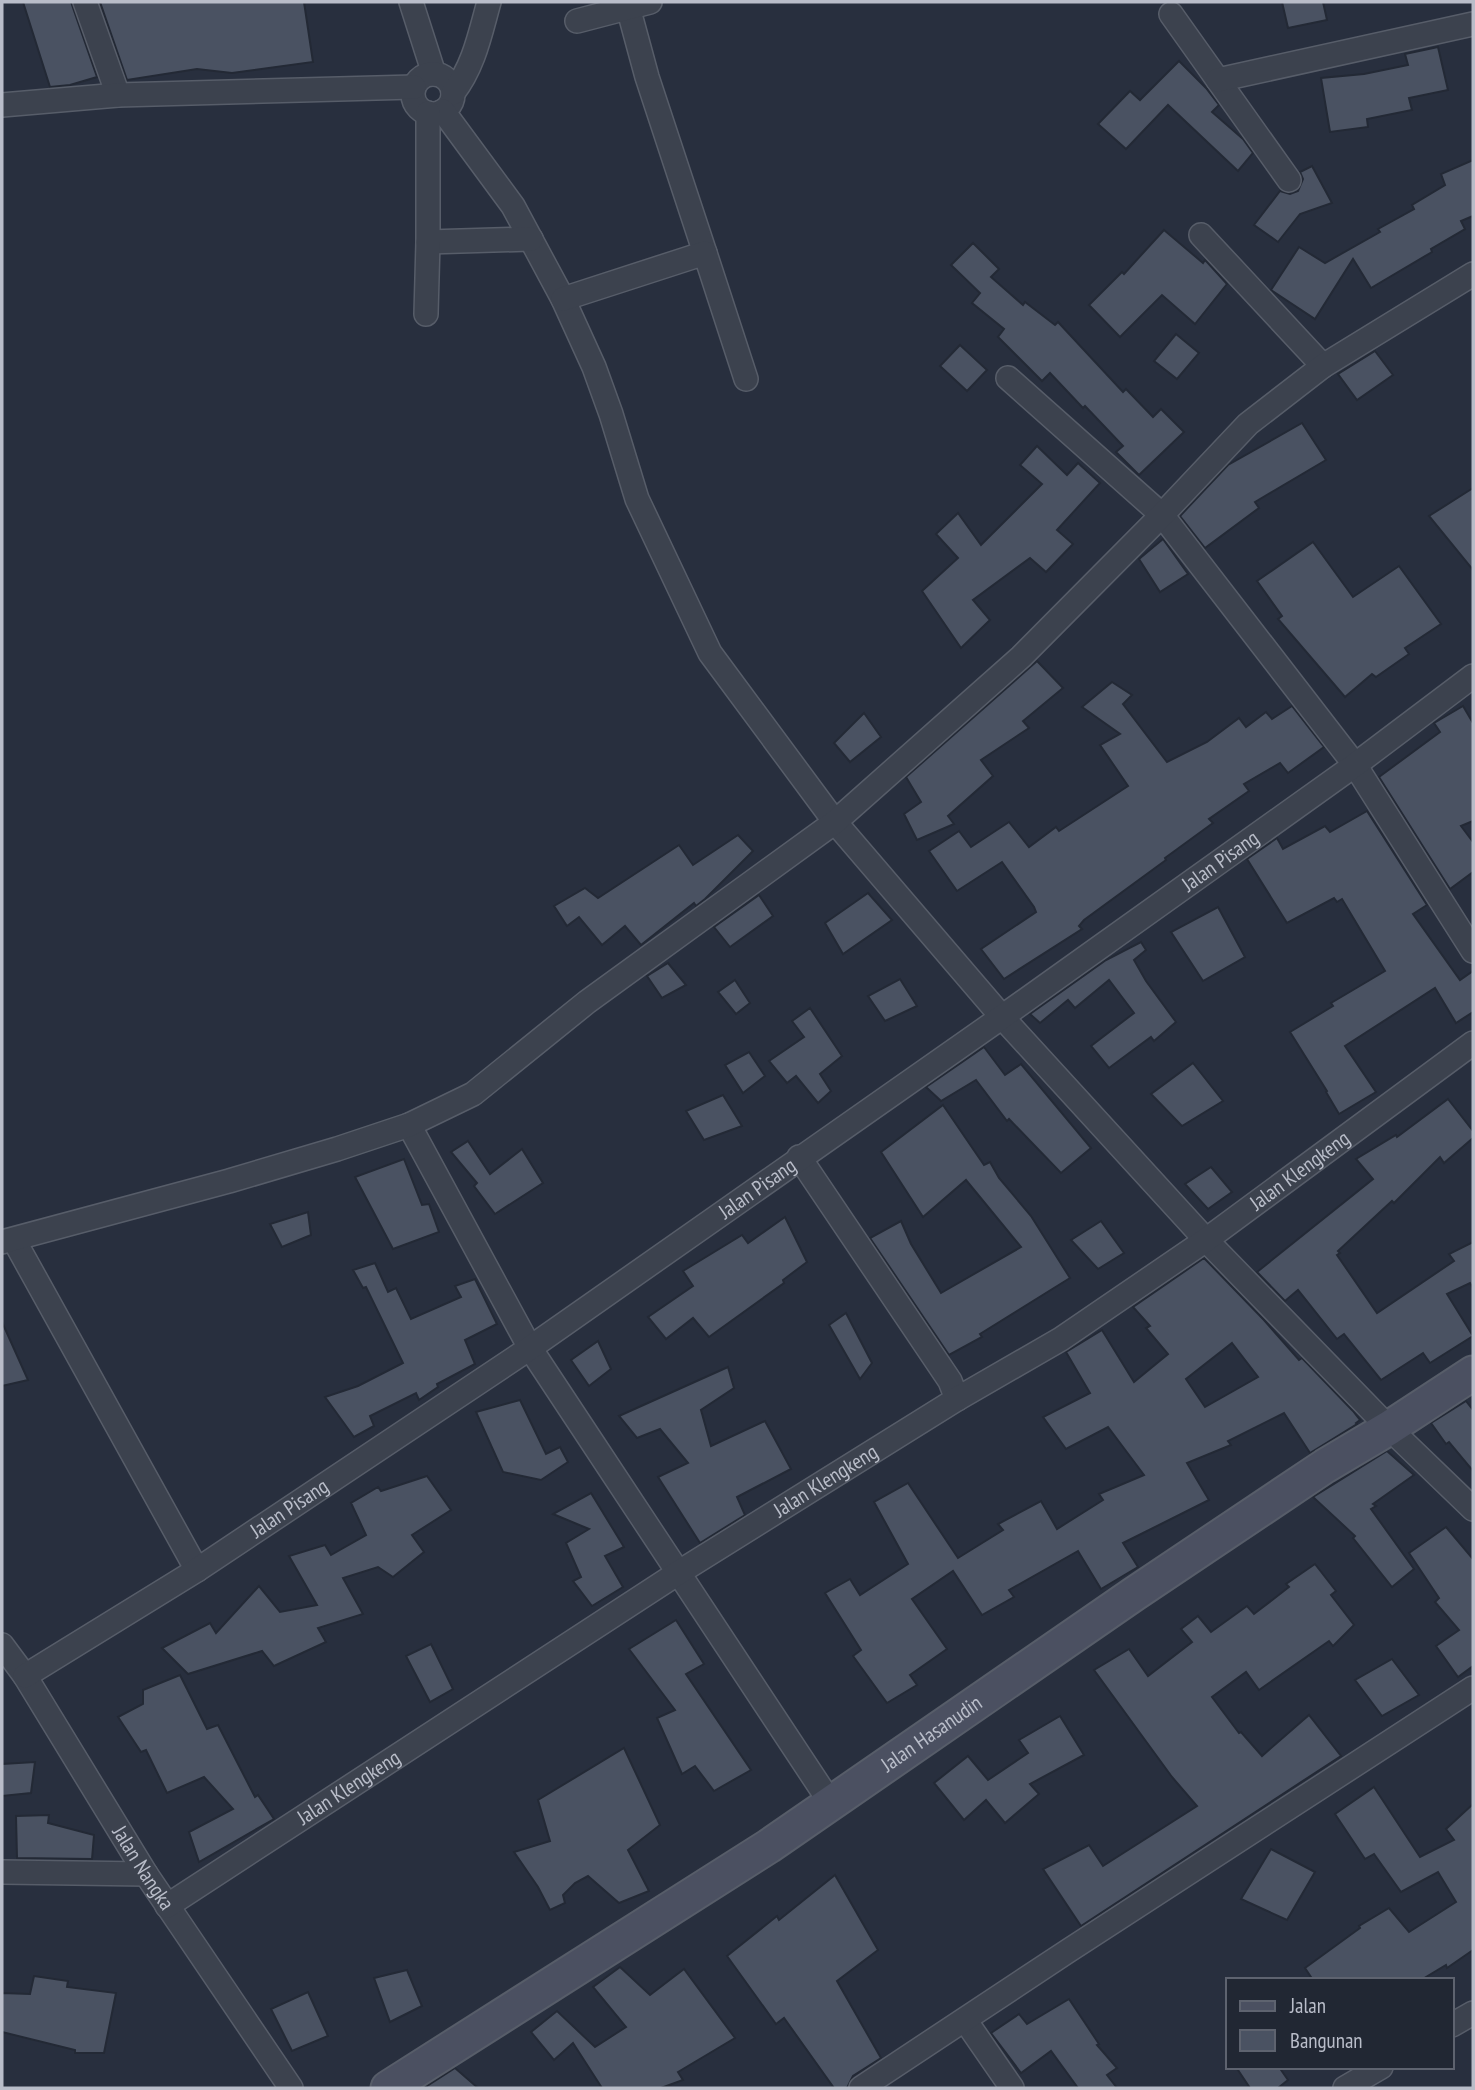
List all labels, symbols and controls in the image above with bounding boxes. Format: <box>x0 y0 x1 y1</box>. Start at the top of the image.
street label: Jalan Pisang <box>1175 824 1264 898</box>
street label: Jalan Klengkeng <box>1243 1125 1355 1217</box>
street label: Jalan Pisang <box>712 1152 801 1225</box>
street label: Jalan Klengkeng <box>768 1438 883 1524</box>
street label: Jalan Pisang <box>244 1472 333 1544</box>
street label: Jalan Hasanudin <box>875 1689 987 1778</box>
street label: Jalan Klengkeng <box>291 1744 405 1831</box>
street label: Jalan Nangka <box>106 1820 181 1915</box>
legend <box>1226 1978 1454 2069</box>
text: Jalan <box>1289 1992 1326 2019</box>
text: Bangunan <box>1290 2027 1363 2054</box>

